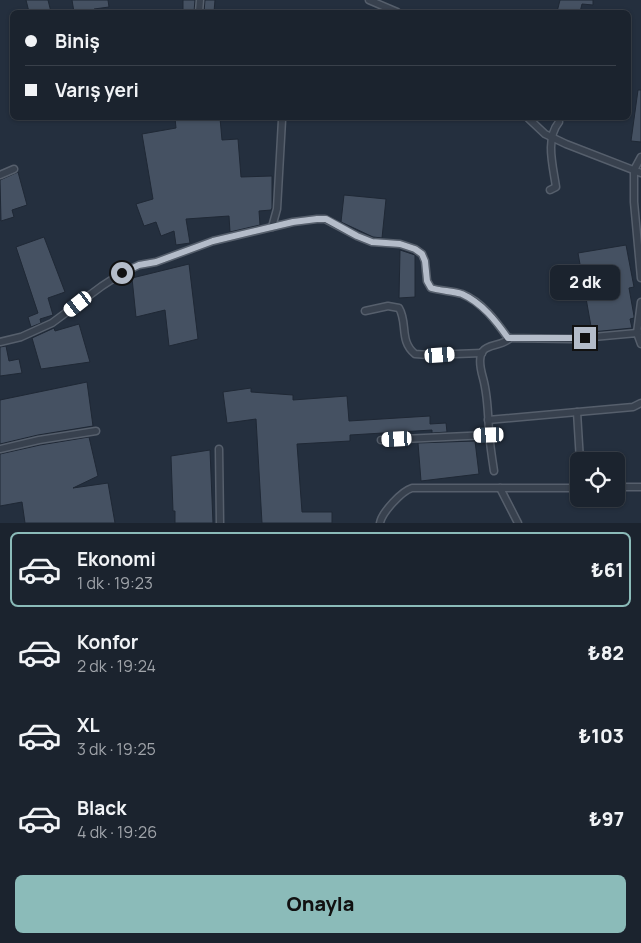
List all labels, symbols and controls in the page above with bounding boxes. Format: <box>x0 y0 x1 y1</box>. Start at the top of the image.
text: Biniş <box>55 28 100 54</box>
text: Varış yeri <box>55 77 139 103</box>
route start <box>111 262 133 284</box>
callout: 2 dk <box>550 266 620 300</box>
text: 2 dk <box>569 271 601 293</box>
car <box>61 289 94 319</box>
route end <box>574 327 596 349</box>
car <box>424 346 455 364</box>
car <box>473 427 504 443</box>
car <box>381 431 412 447</box>
map controls <box>570 452 625 507</box>
button: locate <box>570 452 625 507</box>
text: Ekonomi <box>77 546 156 572</box>
icon: car <box>17 547 62 592</box>
text: ₺61 <box>591 557 624 583</box>
text: 1 dk · 19:23 <box>77 572 153 594</box>
text: Konfor <box>77 629 138 655</box>
icon: car <box>17 630 62 675</box>
text: ₺82 <box>588 640 624 666</box>
text: 2 dk · 19:24 <box>77 655 156 677</box>
text: XL <box>77 712 100 738</box>
icon: car <box>17 713 62 758</box>
text: ₺103 <box>578 723 624 749</box>
text: 3 dk · 19:25 <box>77 738 156 760</box>
text: Black <box>77 795 126 821</box>
icon: car <box>17 796 62 841</box>
text: ₺97 <box>589 806 624 832</box>
text: 4 dk · 19:26 <box>77 821 157 843</box>
button: Onayla <box>15 875 626 933</box>

